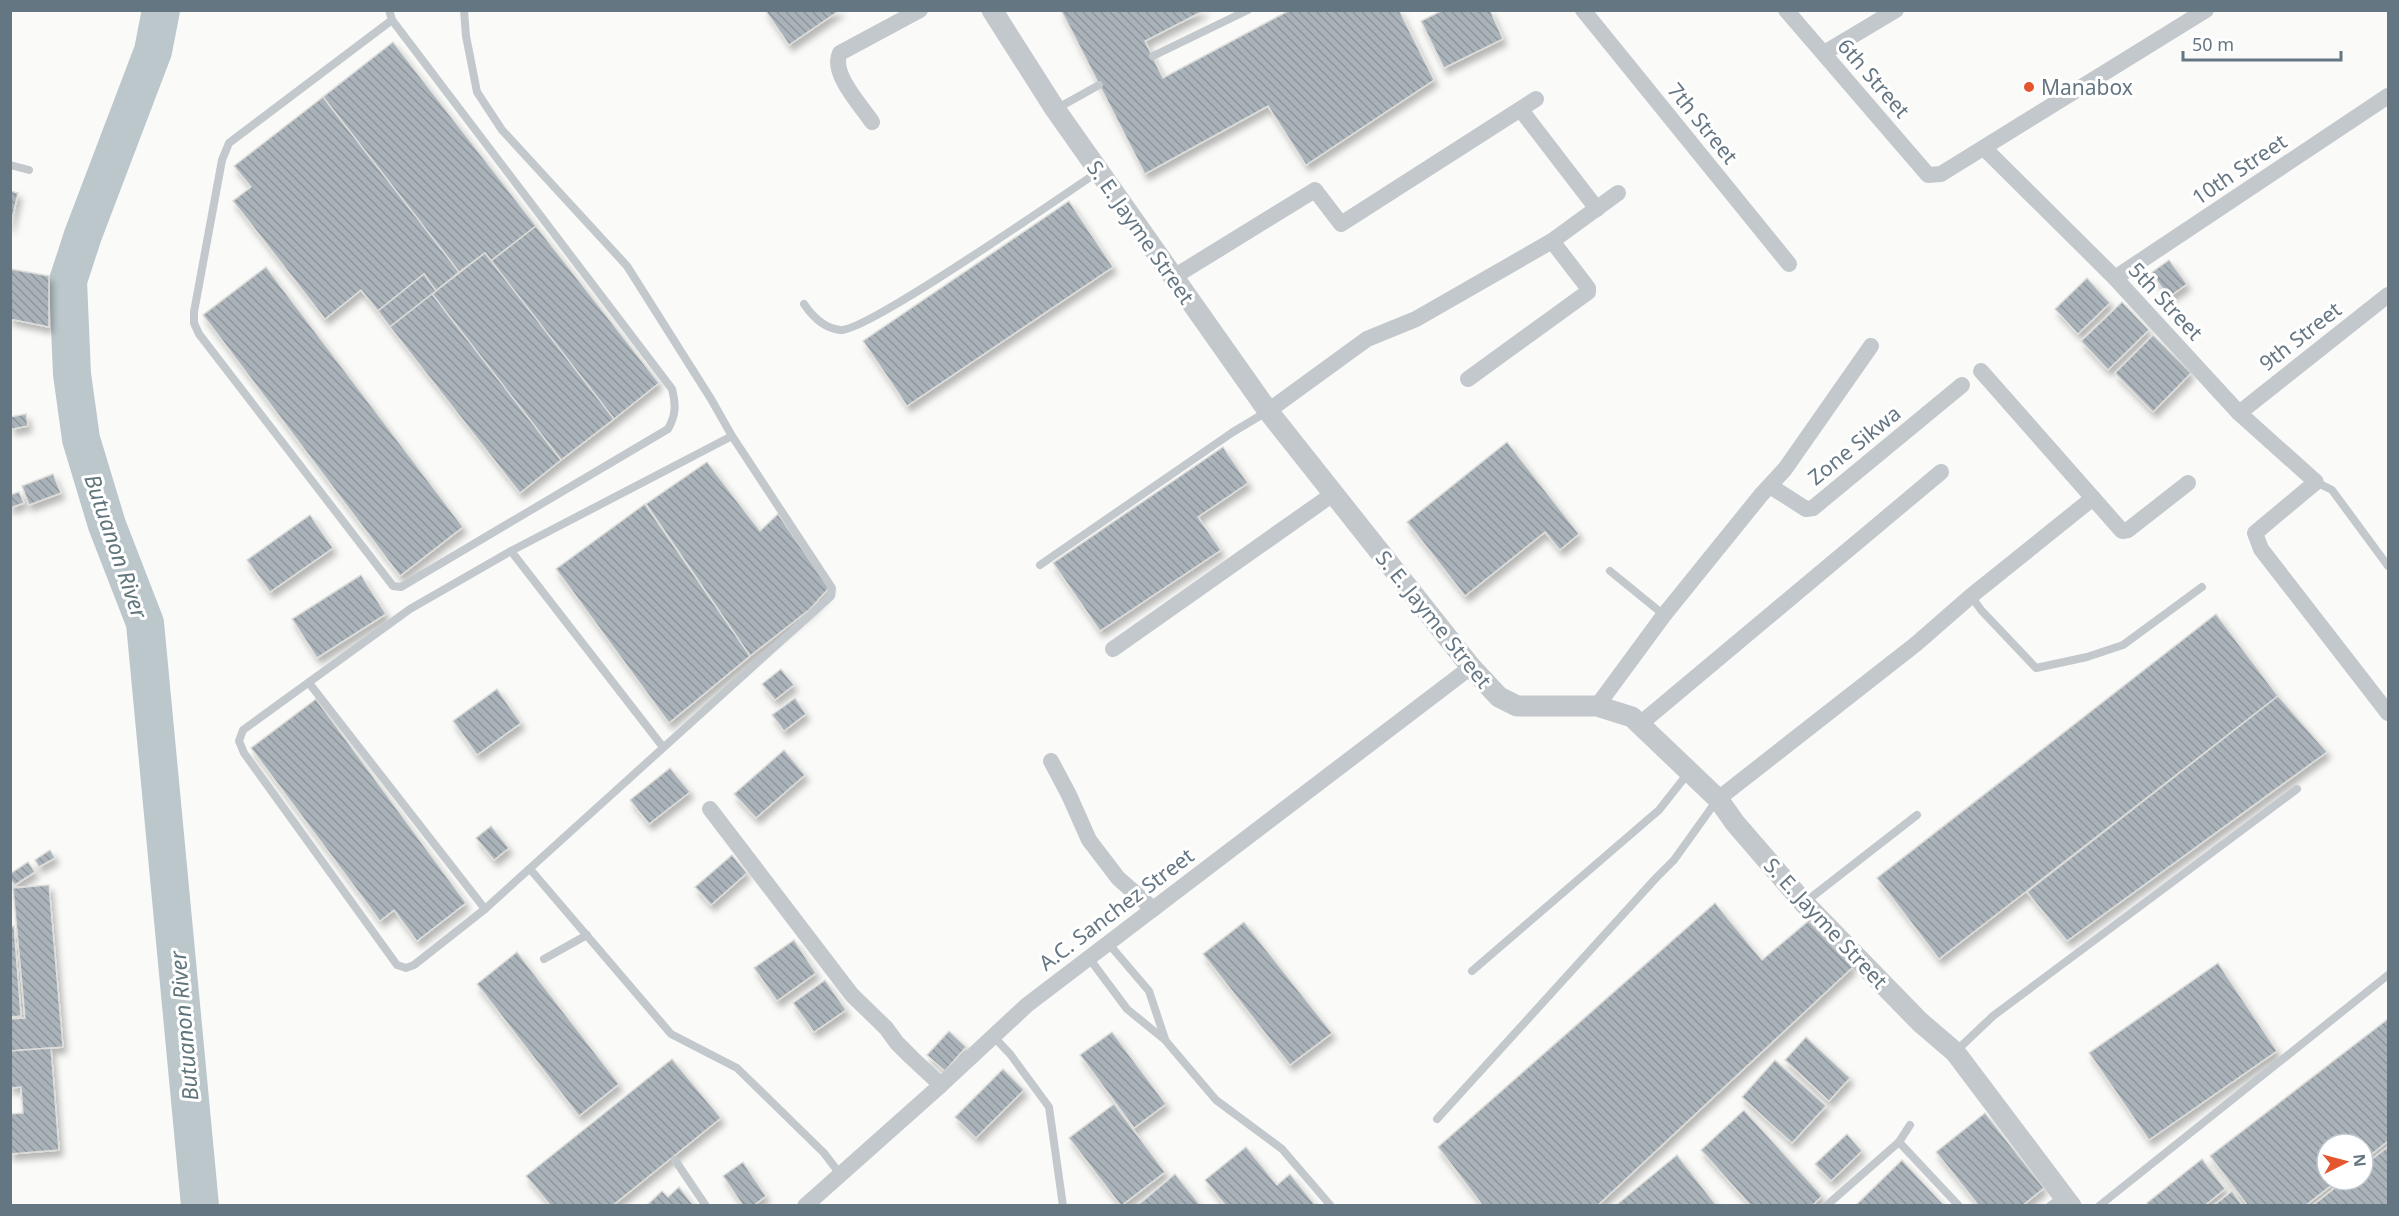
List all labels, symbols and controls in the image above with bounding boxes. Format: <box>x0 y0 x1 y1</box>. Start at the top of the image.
scale bar <box>2183 24 2340 62</box>
street label: 6th Street <box>1832 32 1917 124</box>
text: 50 m <box>2192 32 2234 56</box>
place label: Manabox <box>2041 73 2133 101</box>
street label: 7th Street <box>1662 77 1745 170</box>
marker: Manabox <box>2022 80 2036 94</box>
street label: 10th Street <box>2186 127 2292 211</box>
street label: S. E. Jayme Street <box>1081 155 1201 310</box>
street label: 5th Street <box>2123 256 2209 346</box>
street label: 9th Street <box>2253 295 2347 377</box>
street label: Zone Sikwa <box>1802 399 1906 491</box>
water label: Butuanon River <box>78 470 156 623</box>
street label: S. E. Jayme Street <box>1370 544 1498 694</box>
street label: A.C. Sanchez Street <box>1033 841 1200 977</box>
street label: S. E. Jayme Street <box>1758 852 1894 995</box>
water label: Butuanon River <box>161 949 204 1102</box>
north arrow <box>2315 1132 2375 1192</box>
text: N <box>2348 1153 2372 1168</box>

